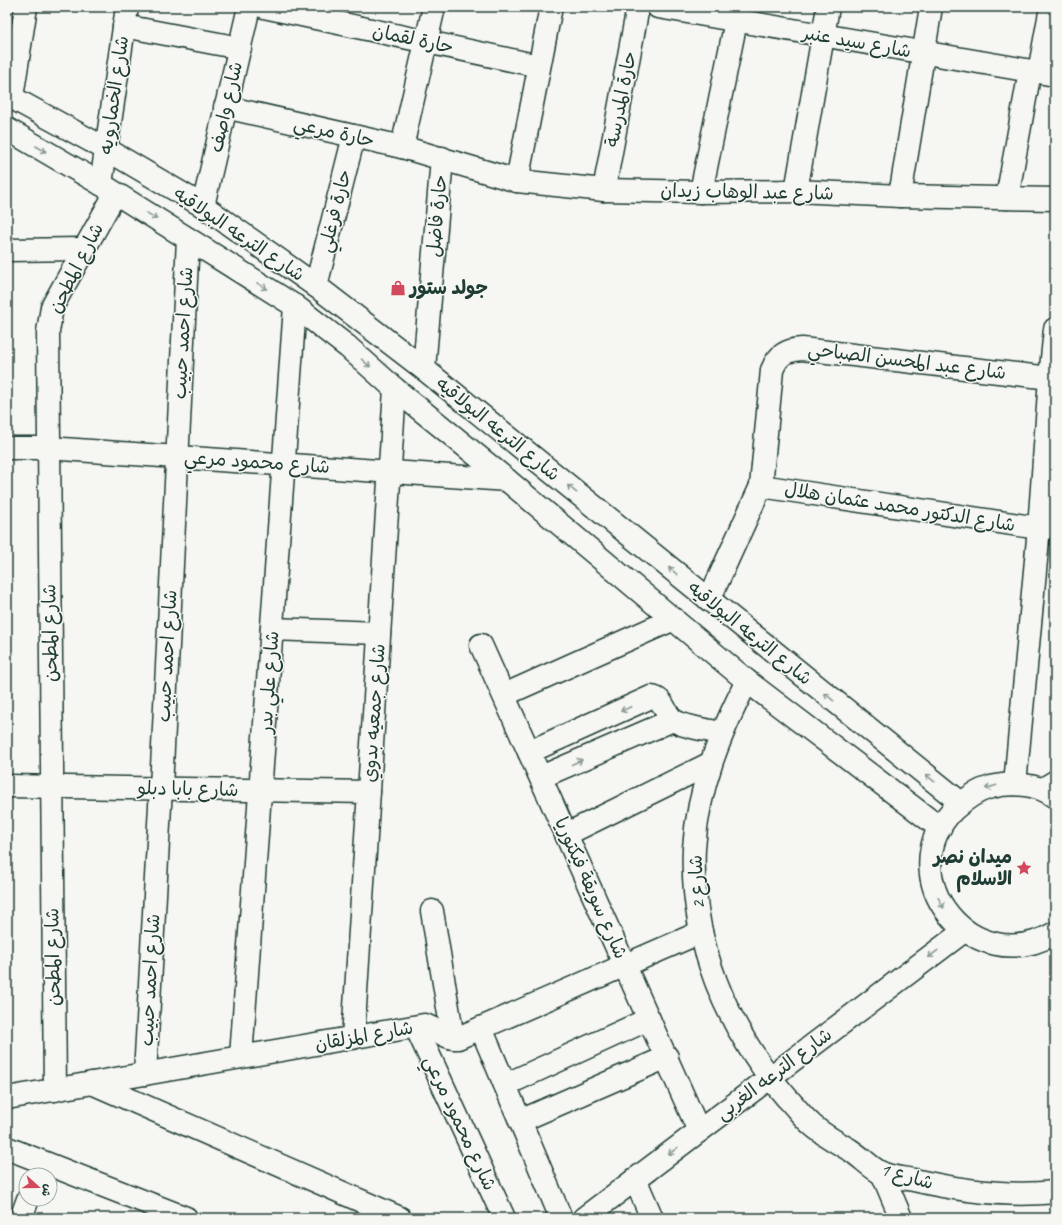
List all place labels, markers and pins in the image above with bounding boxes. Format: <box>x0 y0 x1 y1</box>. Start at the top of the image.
place label: جولد ستور <box>408 276 488 300</box>
shop icon: جولد ستور <box>389 279 407 297</box>
place label: ميدان نصر الاسلام <box>931 845 1012 893</box>
place icon: ميدان نصر الاسلام <box>1015 859 1033 877</box>

